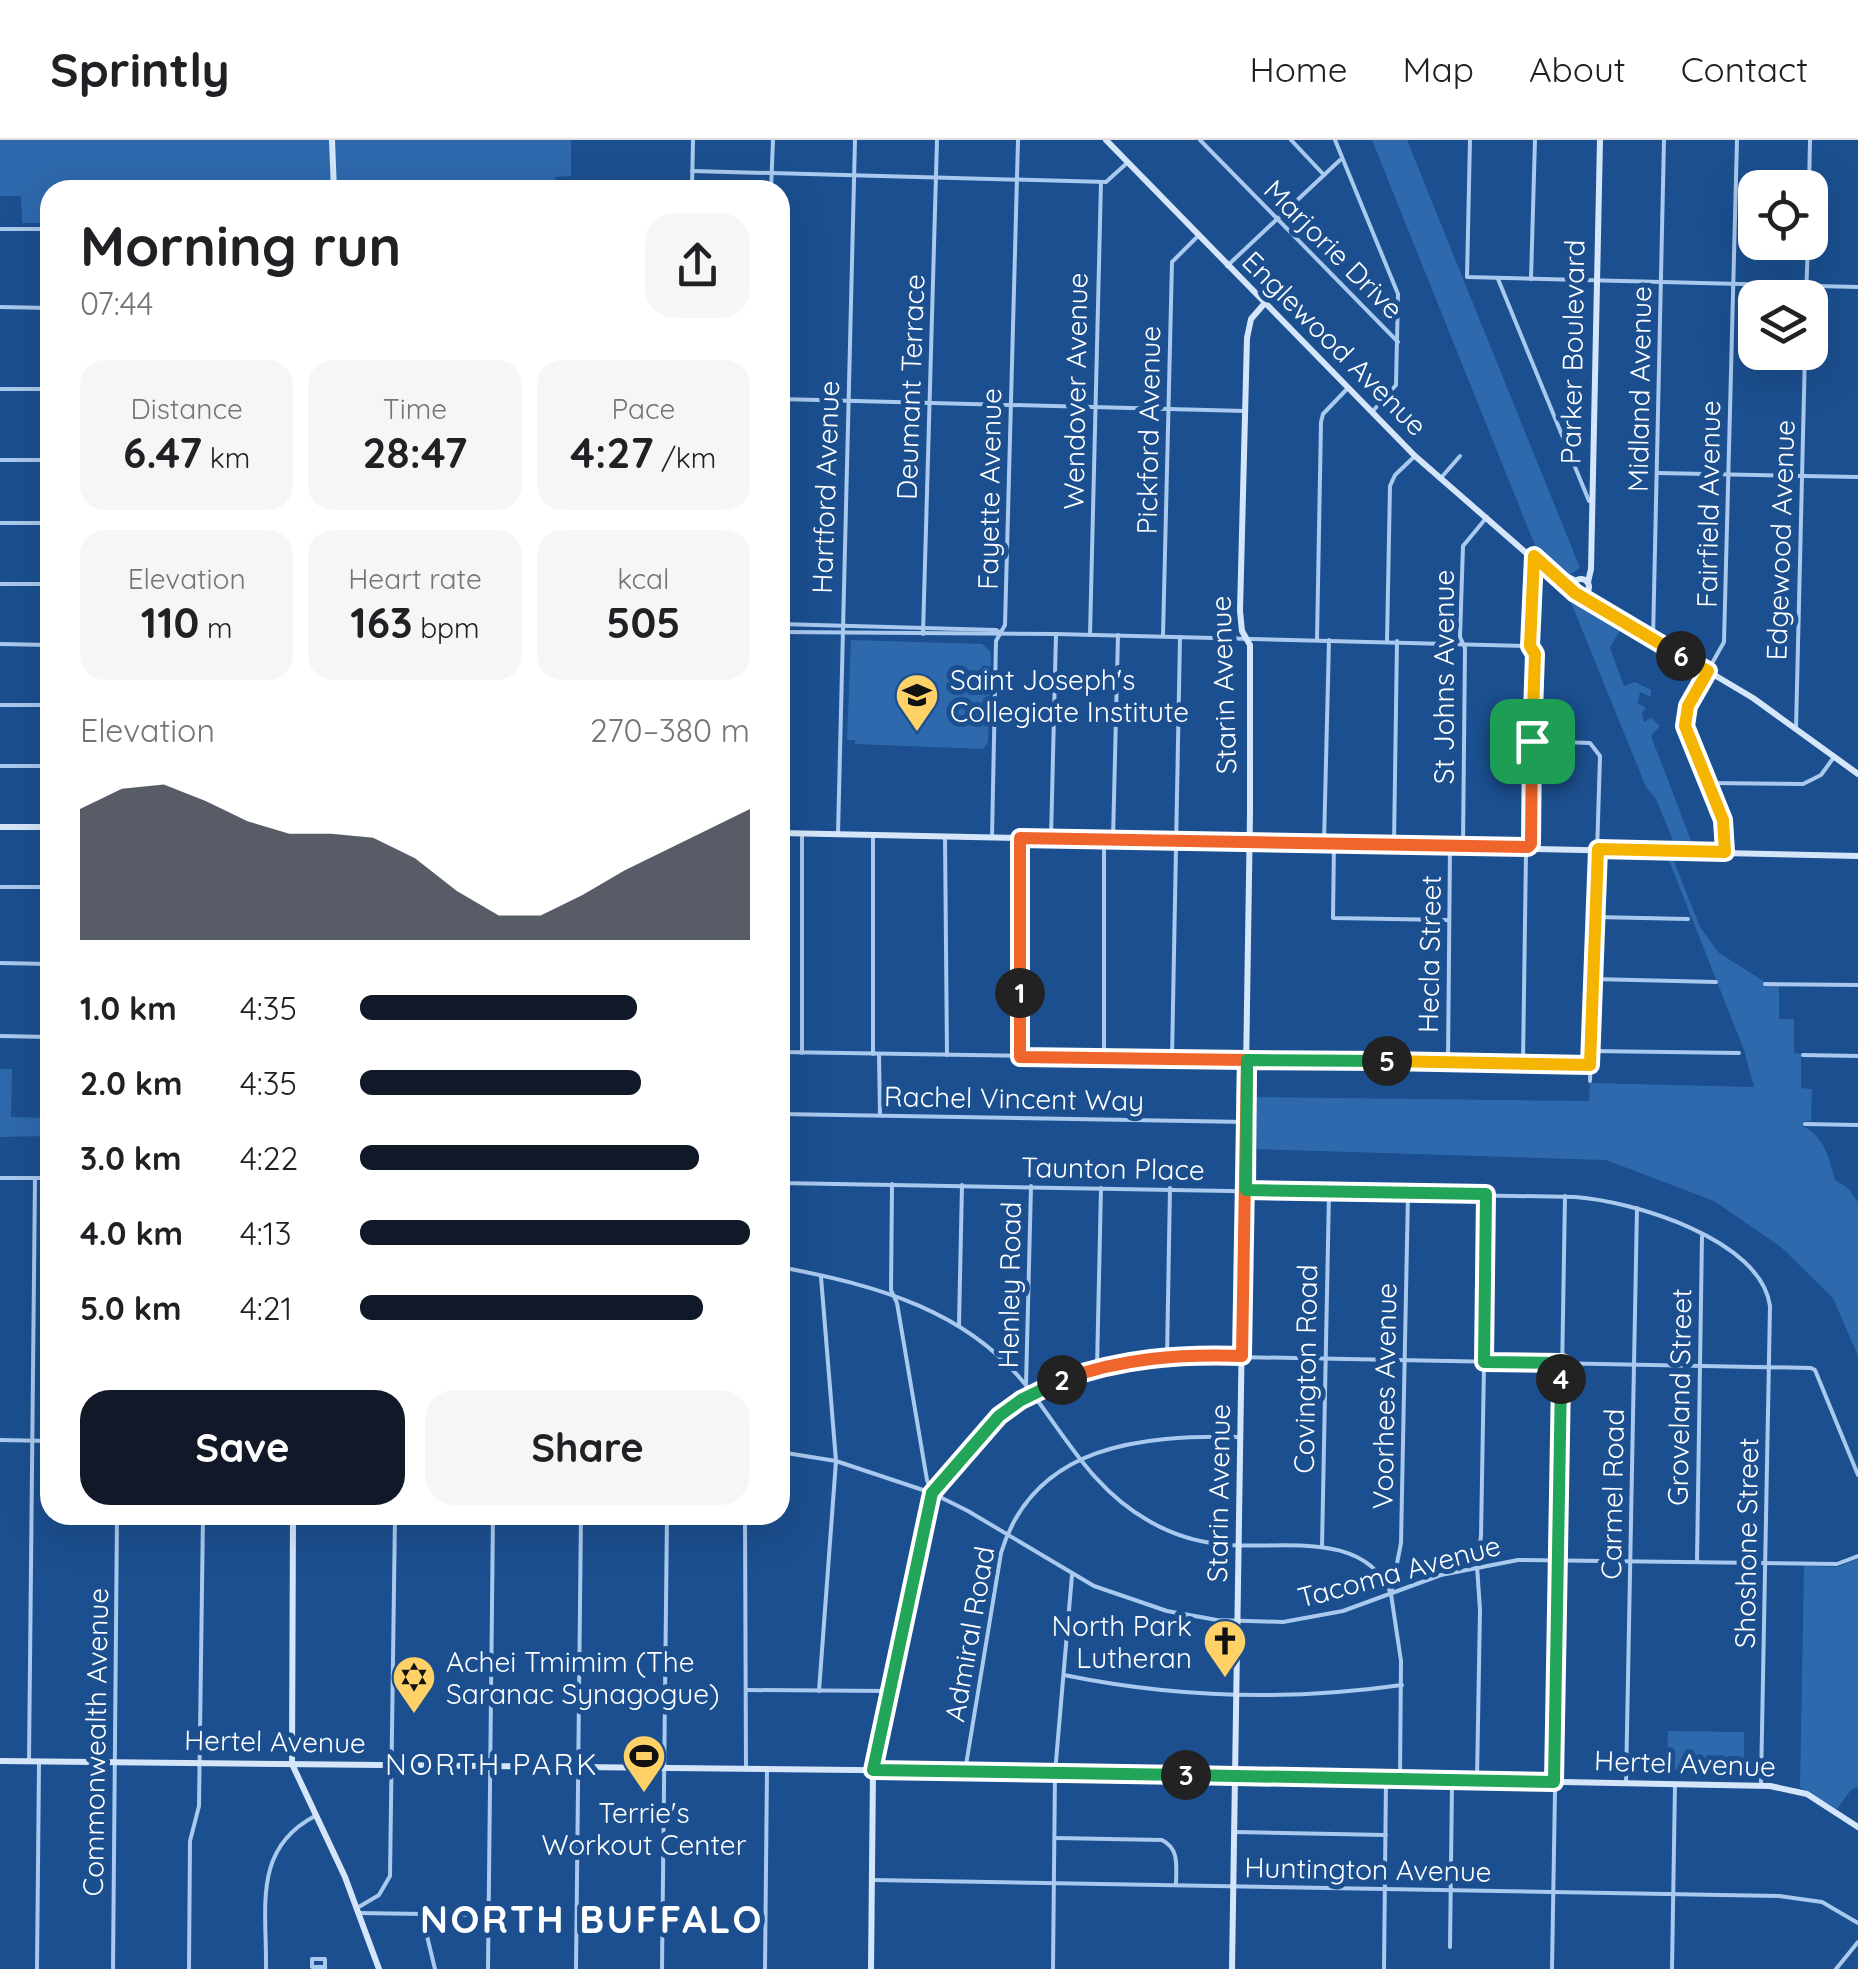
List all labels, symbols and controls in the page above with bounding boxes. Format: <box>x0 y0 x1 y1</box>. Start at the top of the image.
text: Sprintly <box>50 39 230 99</box>
text: Home <box>1250 47 1348 91</box>
text: Map <box>1403 47 1474 91</box>
text: About <box>1529 47 1626 91</box>
text: Contact <box>1681 47 1808 91</box>
map controls <box>1738 170 1828 370</box>
button: locate <box>1738 170 1828 260</box>
street label: Marjorie Drive <box>1257 172 1411 326</box>
text: Morning run <box>80 211 401 280</box>
button: share <box>645 213 750 318</box>
street label: Parker Boulevard <box>1553 239 1591 465</box>
street label: Englewood Avenue <box>1235 243 1435 443</box>
street label: Wendover Avenue <box>1055 272 1095 510</box>
street label: Deumant Terrace <box>889 274 931 500</box>
button: layers <box>1738 280 1828 370</box>
text: 07:44 <box>80 283 153 323</box>
street label: Midland Avenue <box>1620 286 1658 492</box>
street label: Pickford Avenue <box>1129 325 1167 535</box>
street label: Hartford Avenue <box>804 380 846 594</box>
street label: Fayette Avenue <box>970 388 1008 590</box>
text: Distance <box>131 391 243 426</box>
text: Time <box>383 391 447 426</box>
text: Pace <box>611 391 675 426</box>
street label: Fairfield Avenue <box>1689 400 1727 608</box>
street label: Edgewood Avenue <box>1758 419 1802 661</box>
text: 6.47 <box>123 426 202 479</box>
text: 28:47 <box>363 426 467 479</box>
text: 4:27 <box>570 426 653 479</box>
text: km <box>202 440 250 475</box>
text: /km <box>653 440 716 475</box>
text: Elevation <box>128 561 246 596</box>
text: Heart rate <box>348 561 482 596</box>
text: kcal <box>617 561 669 596</box>
street label: St Johns Avenue <box>1426 570 1461 784</box>
street label: Starin Avenue <box>1202 595 1244 775</box>
text: 110 <box>141 596 199 649</box>
text: 163 <box>350 596 412 649</box>
text: 505 <box>606 596 680 649</box>
text: m <box>199 610 232 645</box>
text: bpm <box>412 610 480 645</box>
pin: 6 <box>1656 631 1706 681</box>
text: 6 <box>1673 638 1689 673</box>
place label: Saint Joseph's Collegiate Institute <box>950 662 1189 729</box>
school or university icon: Saint Joseph's Collegiate Institute <box>894 672 940 733</box>
pin <box>1490 699 1575 784</box>
text: Elevation <box>80 710 215 750</box>
text: 270–380 m <box>590 710 750 750</box>
icon: arrive <box>1505 714 1560 769</box>
street label: Hecla Street <box>1410 875 1448 1033</box>
pin: 1 <box>995 968 1045 1018</box>
text: 1 <box>1015 975 1025 1010</box>
text: 1.0 km <box>80 988 177 1028</box>
text: 4:35 <box>240 988 297 1028</box>
pin: 5 <box>1362 1036 1412 1086</box>
text: 5 <box>1379 1043 1395 1078</box>
text: 2.0 km <box>80 1063 183 1103</box>
text: 4:35 <box>240 1063 297 1103</box>
street label: Rachel Vincent Way <box>884 1078 1144 1118</box>
text: 3.0 km <box>80 1138 181 1178</box>
text: 4:22 <box>240 1138 298 1178</box>
street label: Taunton Place <box>1021 1149 1205 1187</box>
street label: Henley Road <box>990 1201 1028 1369</box>
text: 4.0 km <box>80 1213 183 1253</box>
text: 4:13 <box>240 1213 291 1253</box>
street label: Covington Road <box>1286 1264 1324 1474</box>
street label: Voorhees Avenue <box>1365 1282 1403 1510</box>
text: 5.0 km <box>80 1288 181 1328</box>
text: 4:21 <box>240 1288 292 1328</box>
street label: Groveland Street <box>1660 1288 1698 1506</box>
pin: 4 <box>1536 1354 1586 1404</box>
pin: 2 <box>1037 1355 1087 1405</box>
text: 4 <box>1553 1361 1569 1396</box>
text: 2 <box>1054 1362 1070 1397</box>
button: Save <box>80 1390 405 1505</box>
button: Share <box>425 1390 750 1505</box>
street label: Starin Avenue <box>1199 1403 1237 1583</box>
street label: Carmel Road <box>1593 1408 1631 1580</box>
street label: Shoshone Street <box>1727 1437 1765 1649</box>
street label: Tacoma Avenue <box>1294 1527 1504 1615</box>
street label: Admiral Road <box>936 1544 1002 1724</box>
street label: Commonwealth Avenue <box>75 1587 115 1897</box>
place label: North Park Lutheran <box>1052 1608 1192 1675</box>
church icon: North Park Lutheran <box>1202 1618 1248 1679</box>
place label: Achei Tmimim (The Saranac Synagogue) <box>446 1644 720 1711</box>
synagogue icon: Achei Tmimim (The Saranac Synagogue) <box>391 1654 437 1715</box>
street label: Hertel Avenue <box>184 1722 366 1760</box>
sports icon: Terrie's Workout Center <box>621 1733 667 1794</box>
street label: Hertel Avenue <box>1594 1742 1776 1784</box>
district label: NORTH PARK <box>385 1745 599 1783</box>
pin: 3 <box>1161 1750 1211 1800</box>
text: 3 <box>1178 1757 1194 1792</box>
place label: Terrie's Workout Center <box>542 1795 747 1862</box>
street label: Huntington Avenue <box>1244 1849 1492 1889</box>
district label: NORTH BUFFALO <box>420 1895 764 1943</box>

